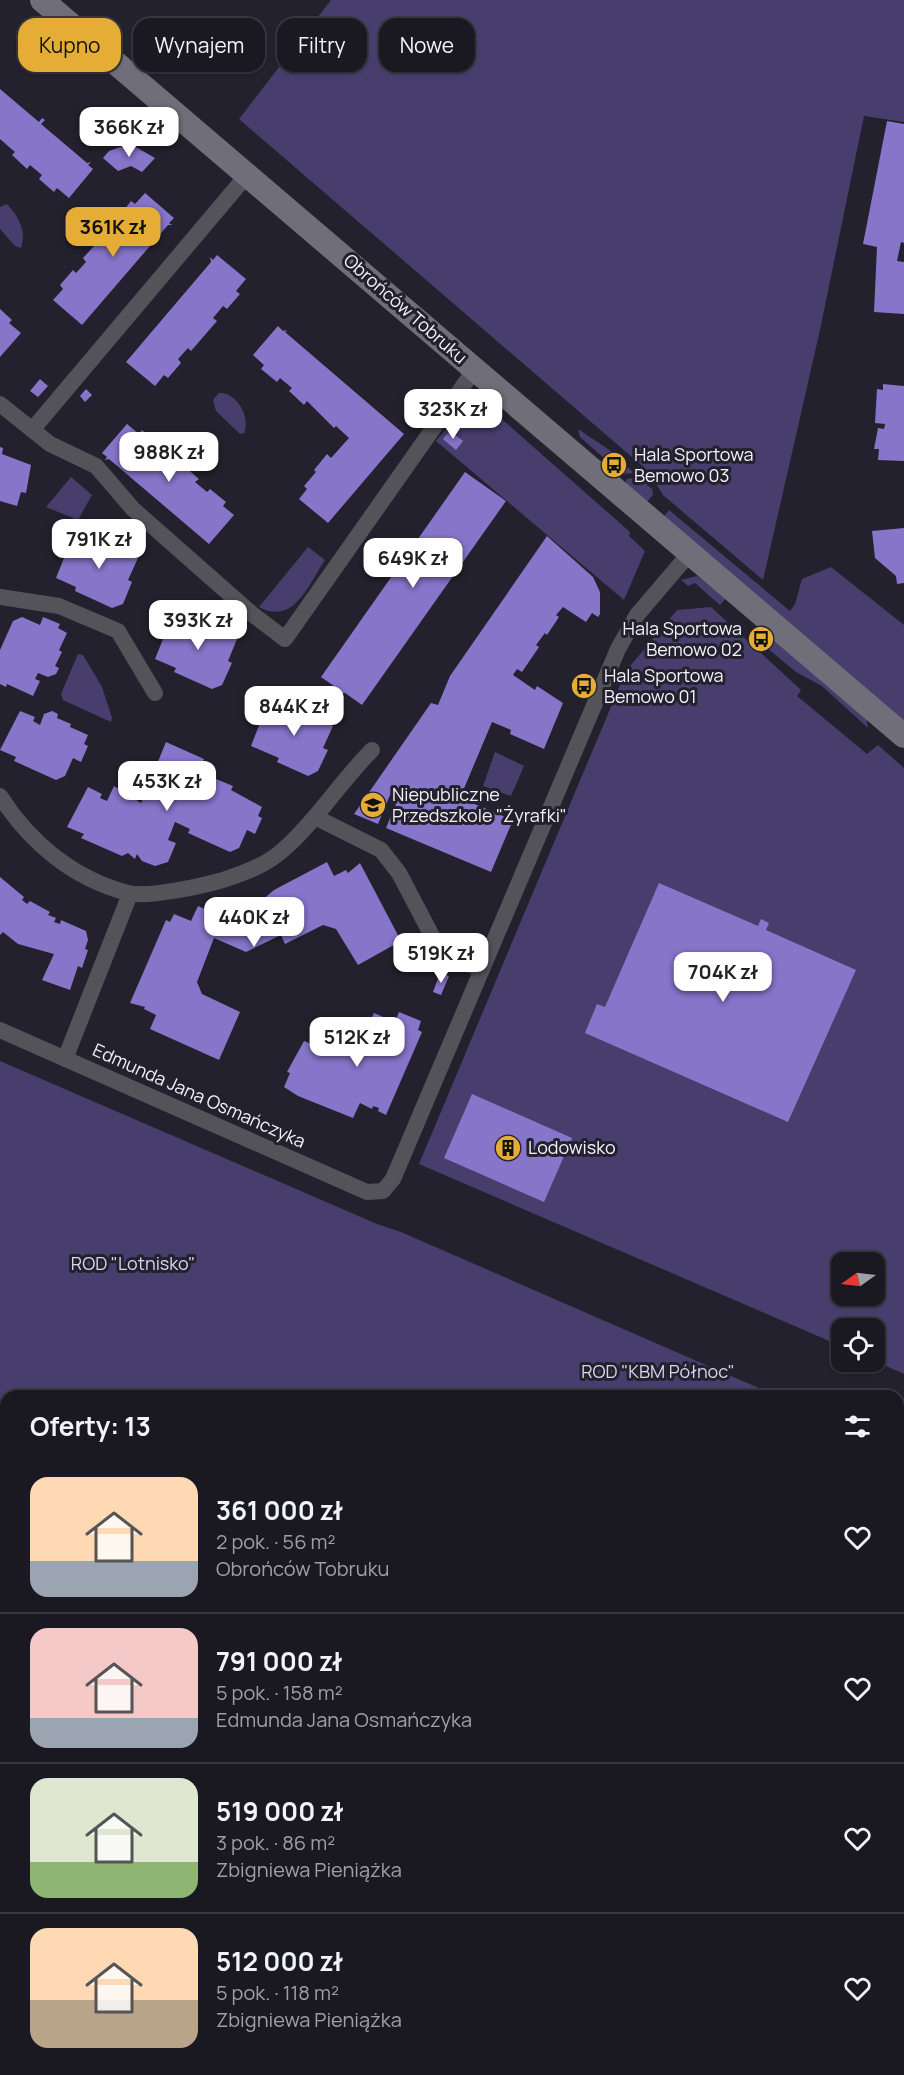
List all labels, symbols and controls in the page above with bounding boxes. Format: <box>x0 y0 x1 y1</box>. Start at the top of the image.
chip: Kupno <box>18 18 121 72</box>
chip: Wynajem <box>133 18 265 72</box>
chip: Filtry <box>277 18 367 72</box>
chip: Nowe <box>379 18 475 72</box>
pin: 366K zł <box>74 107 184 158</box>
text: 366K zł <box>94 113 164 140</box>
pin: 361K zł <box>58 207 168 258</box>
text: 361K zł <box>80 213 146 240</box>
street label: Obrońców Tobruku <box>339 248 472 369</box>
pin: 323K zł <box>398 389 508 440</box>
text: 323K zł <box>418 395 488 422</box>
pin: 988K zł <box>114 432 224 483</box>
text: 988K zł <box>133 438 205 465</box>
place label: Hala Sportowa Bemowo 03 <box>634 442 753 487</box>
bus stop icon: Hala Sportowa Bemowo 03 <box>599 450 629 480</box>
pin: 791K zł <box>44 519 154 570</box>
text: 791K zł <box>66 525 132 552</box>
pin: 649K zł <box>358 538 468 589</box>
text: 649K zł <box>378 544 448 571</box>
pin: 393K zł <box>143 600 253 651</box>
text: 393K zł <box>163 606 233 633</box>
place label: Hala Sportowa Bemowo 02 <box>623 616 742 661</box>
bus stop icon: Hala Sportowa Bemowo 02 <box>746 624 776 654</box>
place label: Hala Sportowa Bemowo 01 <box>604 663 723 708</box>
bus stop icon: Hala Sportowa Bemowo 01 <box>569 671 599 701</box>
pin: 844K zł <box>239 686 349 737</box>
text: 844K zł <box>259 692 329 719</box>
pin: 453K zł <box>112 761 222 812</box>
text: 453K zł <box>132 767 202 794</box>
place label: Niepubliczne Przedszkole "Żyrafki" <box>392 782 567 827</box>
school or university icon: Niepubliczne Przedszkole "Żyrafki" <box>358 790 388 820</box>
pin: 440K zł <box>199 897 309 948</box>
text: 440K zł <box>218 903 290 930</box>
pin: 519K zł <box>386 933 496 984</box>
text: 519K zł <box>407 939 475 966</box>
pin: 704K zł <box>668 952 778 1003</box>
text: 704K zł <box>688 958 758 985</box>
pin: 512K zł <box>302 1017 412 1068</box>
text: 512K zł <box>324 1023 390 1050</box>
street label: Edmunda Jana Osmańczyka <box>89 1037 310 1153</box>
building icon: Lodowisko <box>493 1133 523 1163</box>
place label: Lodowisko <box>528 1135 616 1159</box>
park label: ROD "Lotnisko" <box>71 1251 195 1275</box>
north arrow <box>831 1252 885 1306</box>
map controls <box>831 1252 885 1372</box>
button: locate <box>831 1318 885 1372</box>
park label: ROD "KBM Północ" <box>581 1359 735 1383</box>
text: Oferty: 13 <box>30 1408 151 1444</box>
icon: filters <box>841 1410 874 1443</box>
text: 361 000 zł <box>216 1492 343 1528</box>
icon: home <box>78 1501 150 1573</box>
icon: heart <box>841 1521 874 1554</box>
text: 2 pok. · 56 m² <box>216 1528 336 1555</box>
text: Obrońców Tobruku <box>216 1555 389 1582</box>
text: 791 000 zł <box>216 1643 342 1679</box>
icon: home <box>78 1652 150 1724</box>
icon: heart <box>841 1672 874 1705</box>
text: 5 pok. · 158 m² <box>216 1679 343 1706</box>
text: Edmunda Jana Osmańczyka <box>216 1706 472 1733</box>
text: 519 000 zł <box>216 1793 344 1829</box>
icon: home <box>78 1802 150 1874</box>
icon: heart <box>841 1822 874 1855</box>
text: 3 pok. · 86 m² <box>216 1829 335 1856</box>
text: Zbigniewa Pieniążka <box>216 1856 402 1883</box>
text: 512 000 zł <box>216 1943 343 1979</box>
icon: home <box>78 1952 150 2024</box>
icon: heart <box>841 1972 874 2005</box>
text: 5 pok. · 118 m² <box>216 1979 339 2006</box>
text: Zbigniewa Pieniążka <box>216 2006 402 2033</box>

